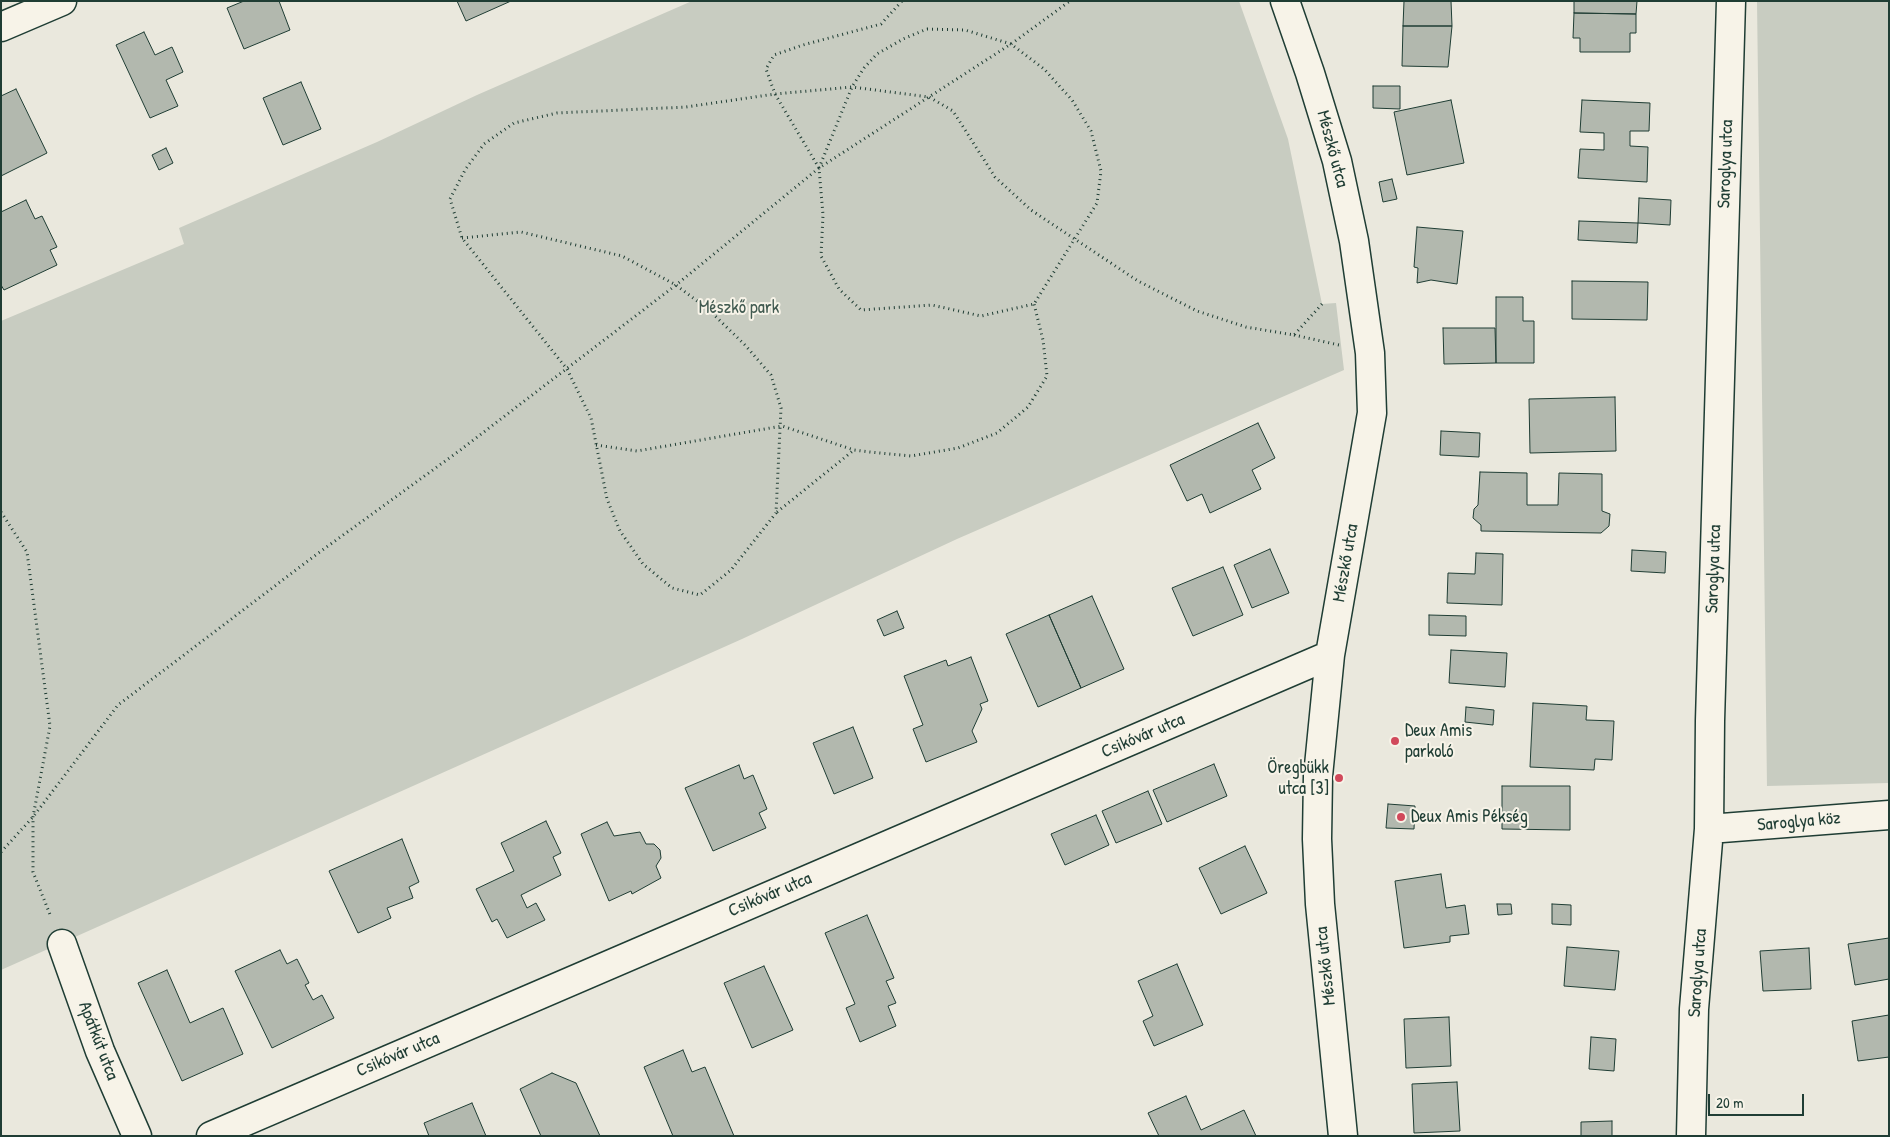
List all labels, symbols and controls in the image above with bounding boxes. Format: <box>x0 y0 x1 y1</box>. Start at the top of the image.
street label: Mészkő utca <box>1311 108 1353 190</box>
street label: Saroglya utca <box>1714 119 1738 209</box>
park label: Mészkő park <box>699 297 779 319</box>
street label: Mészkő utca <box>1329 522 1363 604</box>
street label: Saroglya utca <box>1702 524 1726 614</box>
street label: Csikóvár utca <box>1098 709 1188 763</box>
place label: Deux Amis parkoló <box>1405 720 1472 762</box>
marker: Deux Amis parkoló <box>1389 735 1401 747</box>
place label: Öregbükk utca [3] <box>1267 757 1329 800</box>
marker: Öregbükk utca [3] <box>1333 772 1345 784</box>
place label: Deux Amis Pékség <box>1411 806 1528 828</box>
street label: Saroglya köz <box>1756 808 1842 836</box>
marker: Deux Amis Pékség <box>1395 811 1407 823</box>
street label: Csikóvár utca <box>725 868 815 922</box>
street label: Mészkő utca <box>1311 926 1341 1006</box>
street label: Saroglya utca <box>1684 928 1712 1018</box>
street label: Apátkút utca <box>73 999 123 1083</box>
street label: Csikóvár utca <box>353 1028 443 1082</box>
scale bar <box>1710 1084 1806 1116</box>
text: 20 m <box>1716 1092 1743 1113</box>

